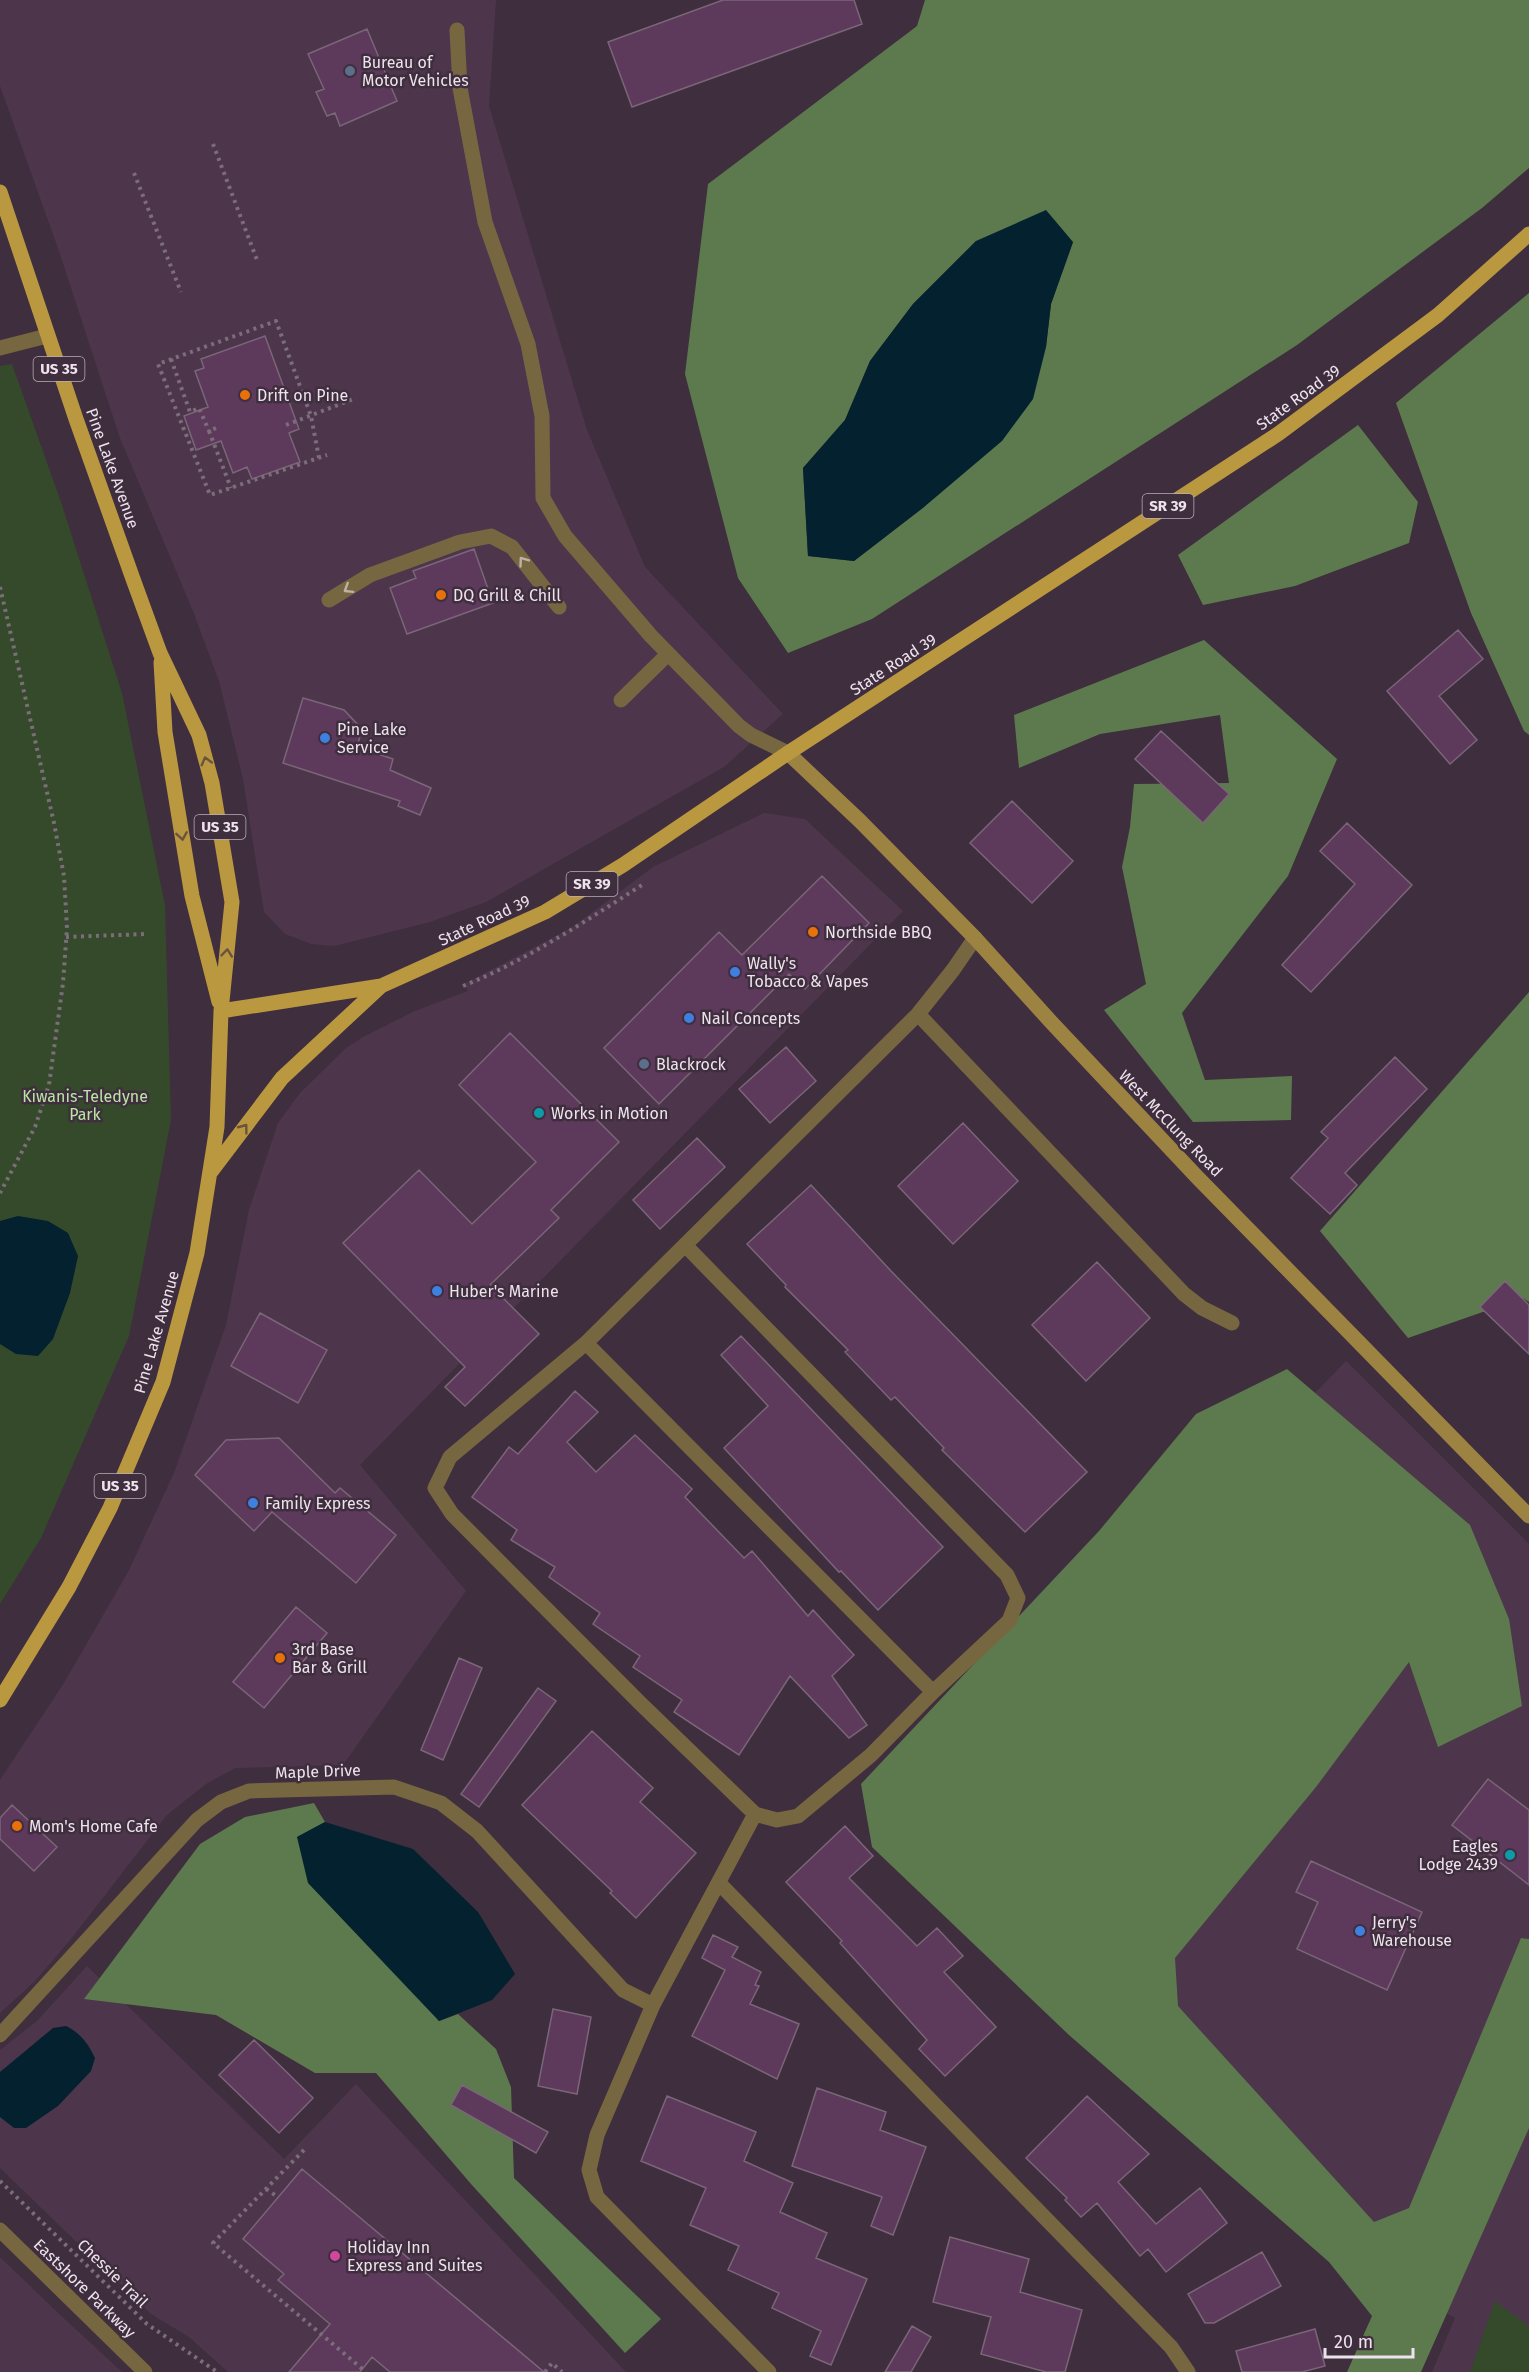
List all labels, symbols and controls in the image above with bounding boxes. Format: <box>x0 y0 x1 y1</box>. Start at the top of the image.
place label: Bureau of Motor Vehicles <box>362 53 469 90</box>
marker: Bureau of Motor Vehicles <box>343 64 357 78</box>
road number: US 35 <box>34 357 84 381</box>
street label: State Road 39 <box>1253 361 1344 434</box>
place label: Drift on Pine <box>257 386 348 405</box>
marker: Drift on Pine <box>238 388 252 402</box>
street label: Pine Lake Avenue <box>82 405 143 531</box>
road number: SR 39 <box>1142 494 1194 518</box>
one-way arrow <box>519 557 530 568</box>
one-way arrow <box>344 581 354 593</box>
place label: DQ Grill & Chill <box>453 586 561 605</box>
marker: DQ Grill & Chill <box>434 588 448 602</box>
street label: State Road 39 <box>847 630 940 699</box>
place label: Pine Lake Service <box>337 720 406 757</box>
marker: Pine Lake Service <box>318 731 332 745</box>
one-way arrow <box>201 756 213 766</box>
road number: US 35 <box>194 815 246 839</box>
one-way arrow <box>175 831 188 841</box>
road number: SR 39 <box>566 872 618 896</box>
street label: State Road 39 <box>435 891 533 950</box>
place label: Northside BBQ <box>825 923 932 942</box>
marker: Northside BBQ <box>806 925 820 939</box>
one-way arrow <box>220 948 233 957</box>
place label: Wally's Tobacco & Vapes <box>747 954 869 991</box>
marker: Wally's Tobacco & Vapes <box>728 965 742 979</box>
place label: Nail Concepts <box>701 1009 800 1028</box>
marker: Nail Concepts <box>682 1011 696 1025</box>
place label: Blackrock <box>656 1055 727 1074</box>
marker: Blackrock <box>637 1057 651 1071</box>
street label: West McClung Road <box>1115 1066 1226 1181</box>
park label: Kiwanis-Teledyne Park <box>22 1087 148 1124</box>
place label: Works in Motion <box>551 1104 668 1123</box>
marker: Works in Motion <box>532 1106 546 1120</box>
one-way arrow <box>237 1123 248 1134</box>
street label: Pine Lake Avenue <box>130 1269 183 1396</box>
place label: Huber's Marine <box>449 1282 559 1301</box>
marker: Huber's Marine <box>430 1284 444 1298</box>
road number: US 35 <box>94 1474 146 1498</box>
place label: Family Express <box>265 1494 371 1513</box>
marker: Family Express <box>246 1496 260 1510</box>
place label: 3rd Base Bar & Grill <box>292 1640 367 1677</box>
marker: 3rd Base Bar & Grill <box>273 1651 287 1665</box>
street label: Maple Drive <box>275 1761 361 1782</box>
place label: Mom's Home Cafe <box>29 1817 158 1836</box>
marker: Mom's Home Cafe <box>10 1819 24 1833</box>
place label: Eagles Lodge 2439 <box>1419 1837 1498 1874</box>
marker: Eagles Lodge 2439 <box>1503 1848 1517 1862</box>
place label: Jerry's Warehouse <box>1372 1913 1452 1950</box>
marker: Jerry's Warehouse <box>1353 1924 1367 1938</box>
street label: Eastshore Parkway <box>30 2235 140 2342</box>
street label: Chessie Trail <box>74 2235 152 2312</box>
place label: Holiday Inn Express and Suites <box>347 2238 482 2275</box>
marker: Holiday Inn Express and Suites <box>328 2249 342 2263</box>
scale bar <box>1325 2321 1414 2359</box>
text: 20 m <box>1334 2331 1373 2353</box>

